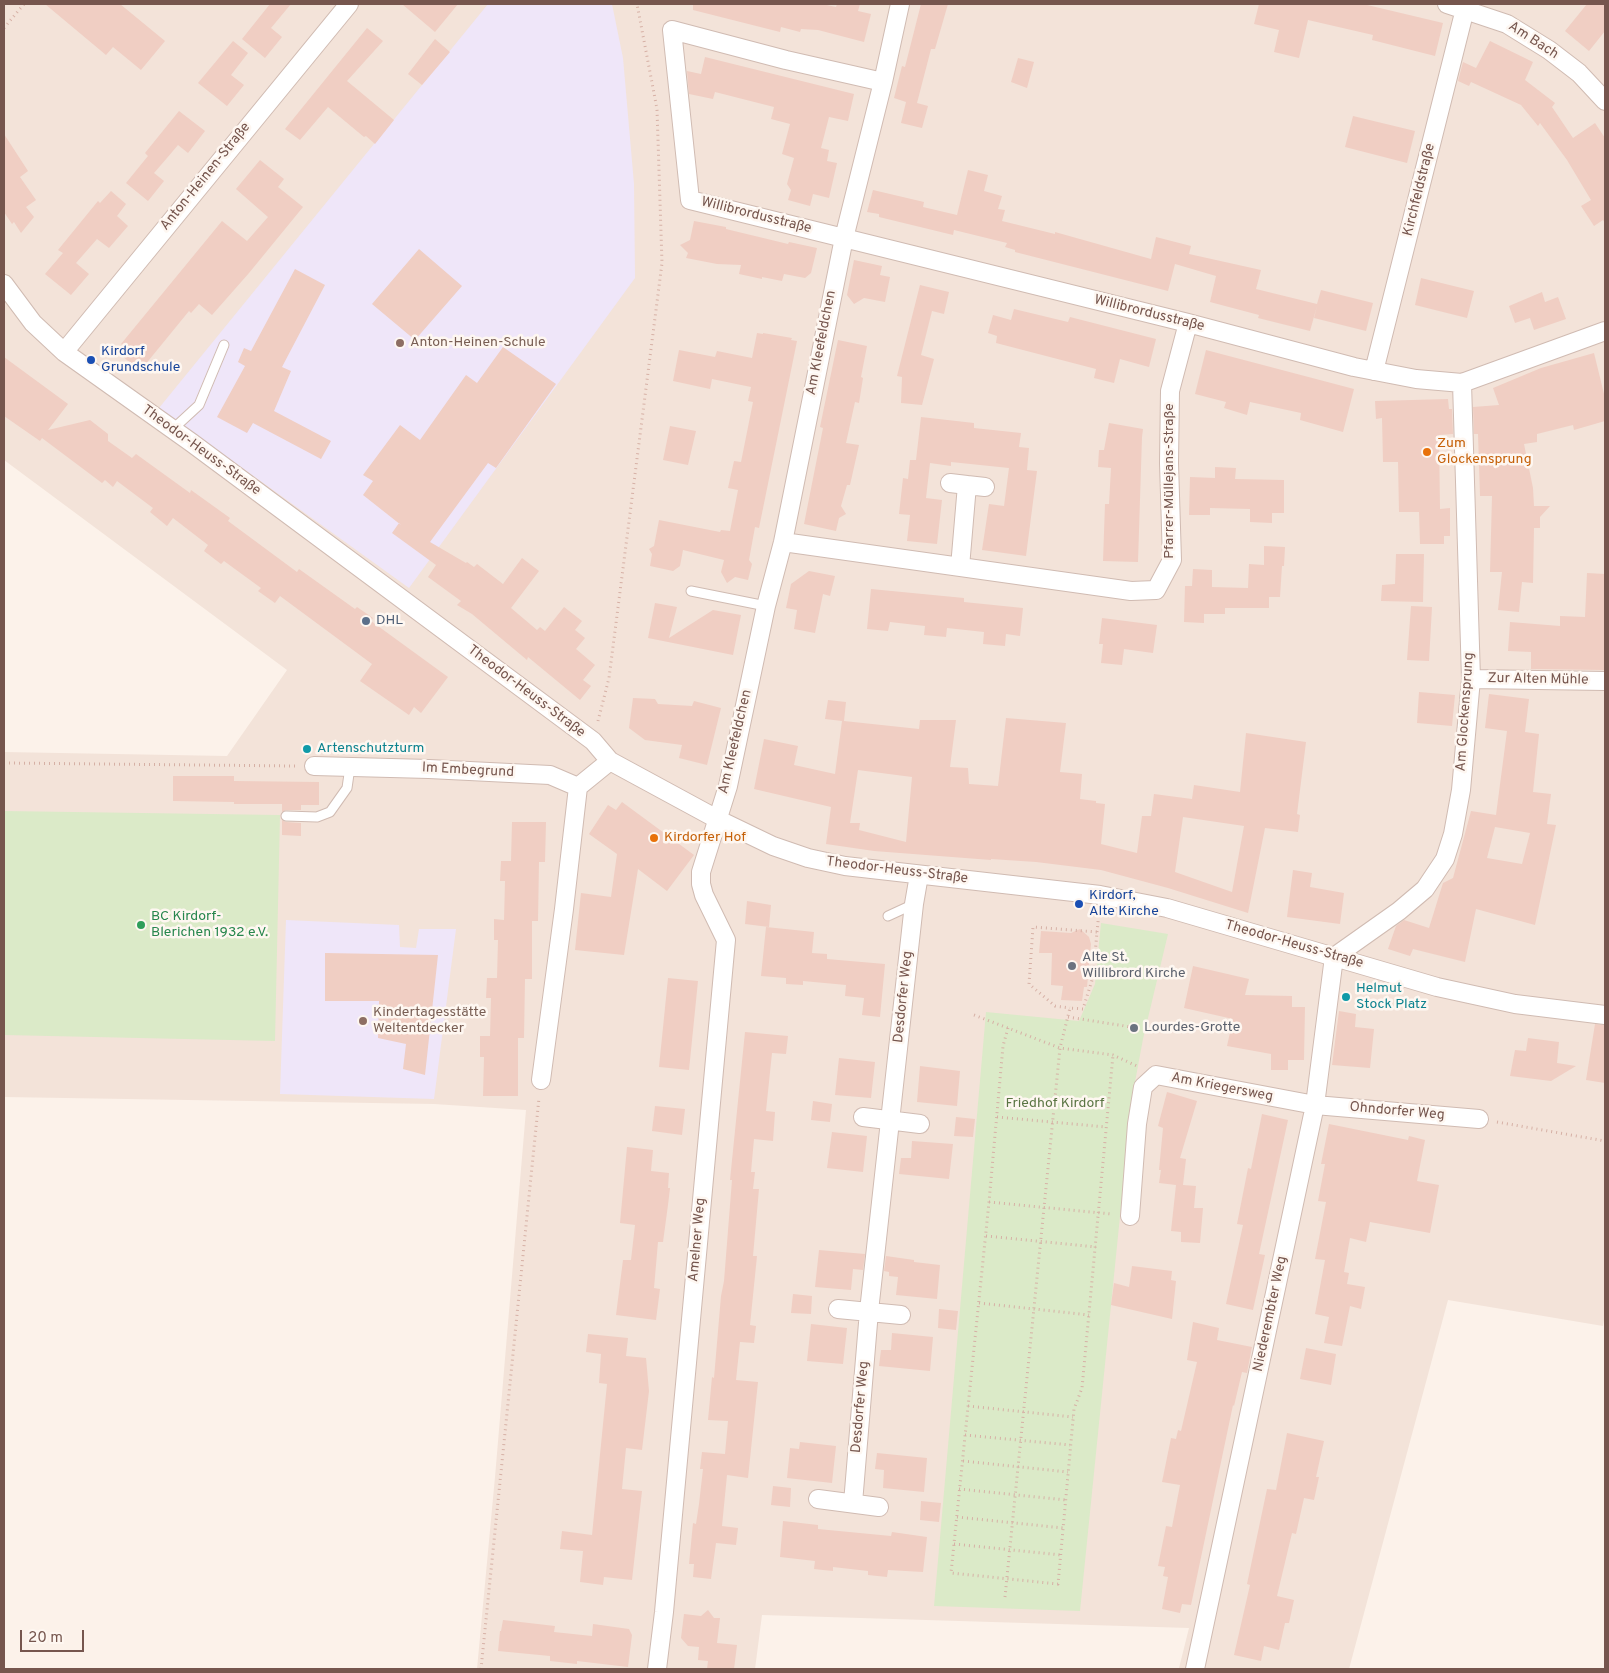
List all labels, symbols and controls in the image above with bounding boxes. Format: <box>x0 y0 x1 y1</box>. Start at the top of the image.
street label: Am Bach <box>1505 19 1561 63</box>
street label: Anton-Heinen-Straße <box>157 120 255 234</box>
street label: Kirchfeldstraße <box>1400 142 1440 238</box>
street label: Willibrordusstraße <box>699 194 813 238</box>
street label: Am Kleefeldchen <box>804 289 840 397</box>
street label: Willibrordusstraße <box>1092 292 1206 336</box>
place label: Anton-Heinen-Schule <box>410 335 545 351</box>
marker: Anton-Heinen-Schule <box>394 337 406 349</box>
place label: Kirdorf Grundschule <box>101 344 180 377</box>
marker: Kirdorf Grundschule <box>85 354 97 366</box>
street label: Theodor-Heuss-Straße <box>138 402 264 500</box>
street label: Pfarrer-Müllejans-Straße <box>1162 403 1178 559</box>
place label: Zum Glockensprung <box>1437 436 1532 468</box>
marker: Zum Glockensprung <box>1421 446 1433 458</box>
place label: DHL <box>376 613 403 629</box>
marker: DHL <box>360 615 372 627</box>
street label: Theodor-Heuss-Straße <box>464 642 588 742</box>
street label: Am Glockensprung <box>1453 652 1479 772</box>
street label: Zur Alten Mühle <box>1487 671 1589 689</box>
street label: Am Kleefeldchen <box>716 688 756 796</box>
place label: Artenschutzturm <box>317 741 424 757</box>
marker: Artenschutzturm <box>301 743 313 755</box>
street label: Im Embegrund <box>421 760 515 782</box>
place label: Kirdorfer Hof <box>664 830 746 846</box>
marker: Kirdorfer Hof <box>648 832 660 844</box>
street label: Theodor-Heuss-Straße <box>825 854 969 888</box>
place label: Kirdorf, Alte Kirche <box>1089 888 1159 920</box>
marker: Kirdorf, Alte Kirche <box>1073 898 1085 910</box>
place label: BC Kirdorf- Blerichen 1932 e.V. <box>151 909 268 942</box>
street label: Theodor-Heuss-Straße <box>1223 917 1365 973</box>
marker: BC Kirdorf- Blerichen 1932 e.V. <box>135 919 147 931</box>
street label: Desdorfer Weg <box>891 950 917 1044</box>
place label: Alte St. Willibrord Kirche <box>1082 950 1186 982</box>
marker: Alte St. Willibrord Kirche <box>1066 960 1078 972</box>
place label: Helmut Stock Platz <box>1356 981 1427 1014</box>
marker: Helmut Stock Platz <box>1340 991 1352 1003</box>
place label: Kindertagesstätte Weltentdecker <box>373 1005 486 1038</box>
marker: Kindertagesstätte Weltentdecker <box>357 1015 369 1027</box>
place label: Lourdes-Grotte <box>1144 1020 1240 1036</box>
marker: Lourdes-Grotte <box>1128 1022 1140 1034</box>
street label: Am Kriegersweg <box>1170 1070 1274 1106</box>
park label: Friedhof Kirdorf <box>1006 1096 1104 1112</box>
street label: Ohndorfer Weg <box>1349 1099 1445 1125</box>
street label: Amelner Weg <box>686 1197 710 1283</box>
street label: Niederembter Weg <box>1251 1255 1291 1373</box>
street label: Desdorfer Weg <box>849 1360 873 1454</box>
scale bar <box>22 1620 86 1652</box>
text: 20 m <box>28 1629 63 1648</box>

